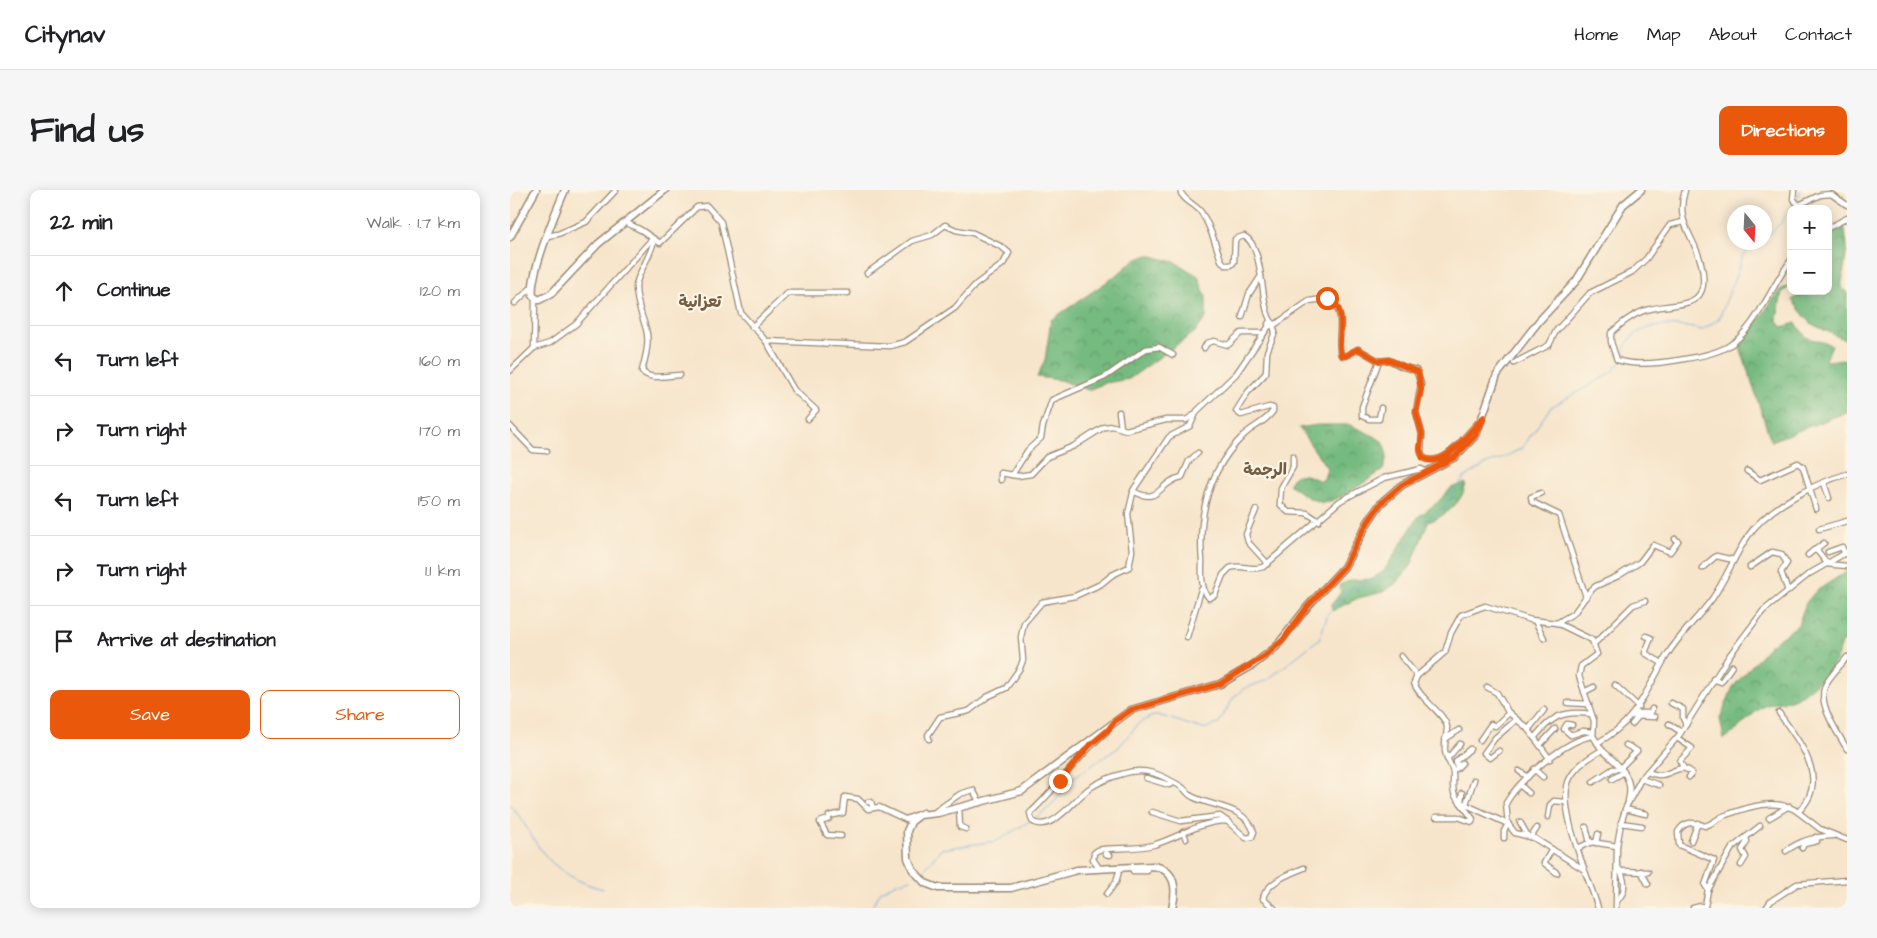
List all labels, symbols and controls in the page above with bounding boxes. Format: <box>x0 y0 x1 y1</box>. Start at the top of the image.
text: Citynav <box>25 18 105 52</box>
text: Home <box>1574 22 1619 47</box>
text: Map <box>1647 22 1681 47</box>
text: About <box>1709 22 1757 47</box>
text: Contact <box>1785 22 1852 47</box>
text: Find us <box>30 106 144 155</box>
button: Directions <box>1719 106 1847 155</box>
north arrow <box>1727 205 1772 250</box>
map controls <box>1787 205 1832 295</box>
button: + <box>1787 205 1832 250</box>
text: 22 min <box>50 208 112 237</box>
text: Walk · 1.7 km <box>367 212 460 234</box>
button: − <box>1787 250 1832 295</box>
icon: ahead <box>50 277 78 305</box>
text: Continue <box>97 277 171 304</box>
text: 120 m <box>420 280 460 302</box>
route start <box>1316 287 1339 310</box>
district label: تعزانية <box>679 291 723 313</box>
icon: left <box>50 347 78 375</box>
text: Turn left <box>97 347 178 374</box>
text: 160 m <box>419 350 460 372</box>
icon: right <box>50 417 78 445</box>
text: Turn right <box>97 417 186 444</box>
text: 170 m <box>419 420 460 442</box>
district label: الرجمة <box>1243 459 1287 481</box>
icon: left <box>50 487 78 515</box>
text: Turn left <box>97 487 178 514</box>
text: 150 m <box>418 490 460 512</box>
icon: right <box>50 557 78 585</box>
text: Turn right <box>97 557 186 584</box>
text: 1.1 km <box>425 560 460 582</box>
icon: arrive <box>50 627 78 655</box>
text: Arrive at destination <box>97 627 276 654</box>
button: Save <box>50 690 250 739</box>
button: Share <box>260 690 460 739</box>
route end <box>1049 770 1072 793</box>

